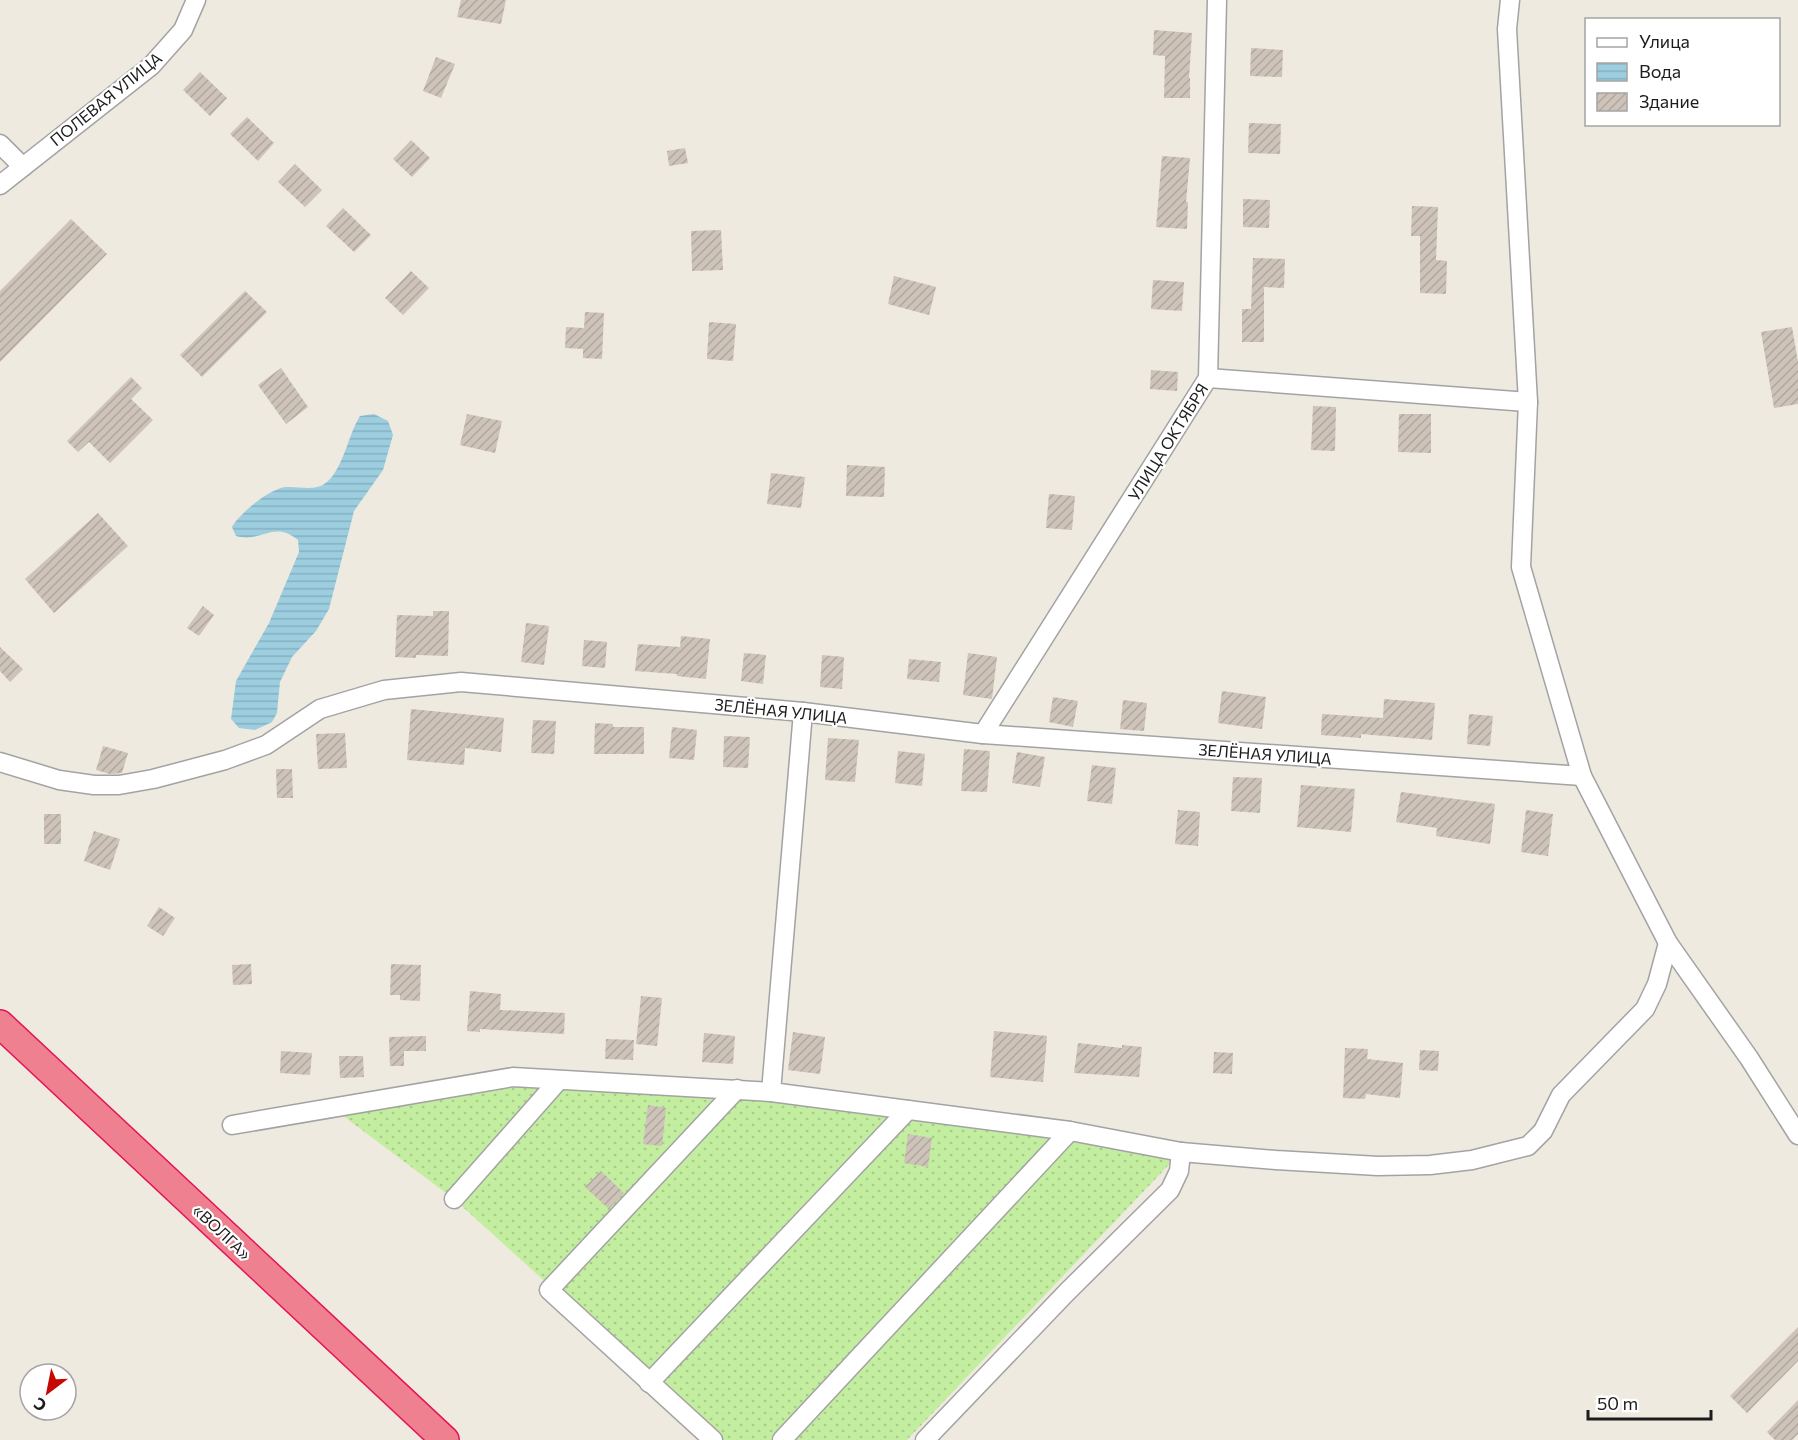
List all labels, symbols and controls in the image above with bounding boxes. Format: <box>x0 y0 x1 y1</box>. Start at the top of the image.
legend <box>1585 18 1780 126</box>
text: Улица <box>1639 30 1690 52</box>
street label: ПОЛЕВАЯ УЛИЦА <box>46 48 165 149</box>
text: Вода <box>1639 60 1681 82</box>
text: Здание <box>1639 90 1699 112</box>
street label: УЛИЦА ОКТЯБРЯ <box>1124 379 1211 504</box>
street label: ЗЕЛЁНАЯ УЛИЦА <box>714 694 849 727</box>
street label: ЗЕЛЁНАЯ УЛИЦА <box>1198 739 1332 768</box>
street label: «ВОЛГА» <box>190 1200 255 1263</box>
north arrow <box>18 1362 78 1422</box>
scale bar <box>1588 1383 1711 1421</box>
text: 50 m <box>1597 1392 1638 1414</box>
text: С <box>30 1394 49 1416</box>

